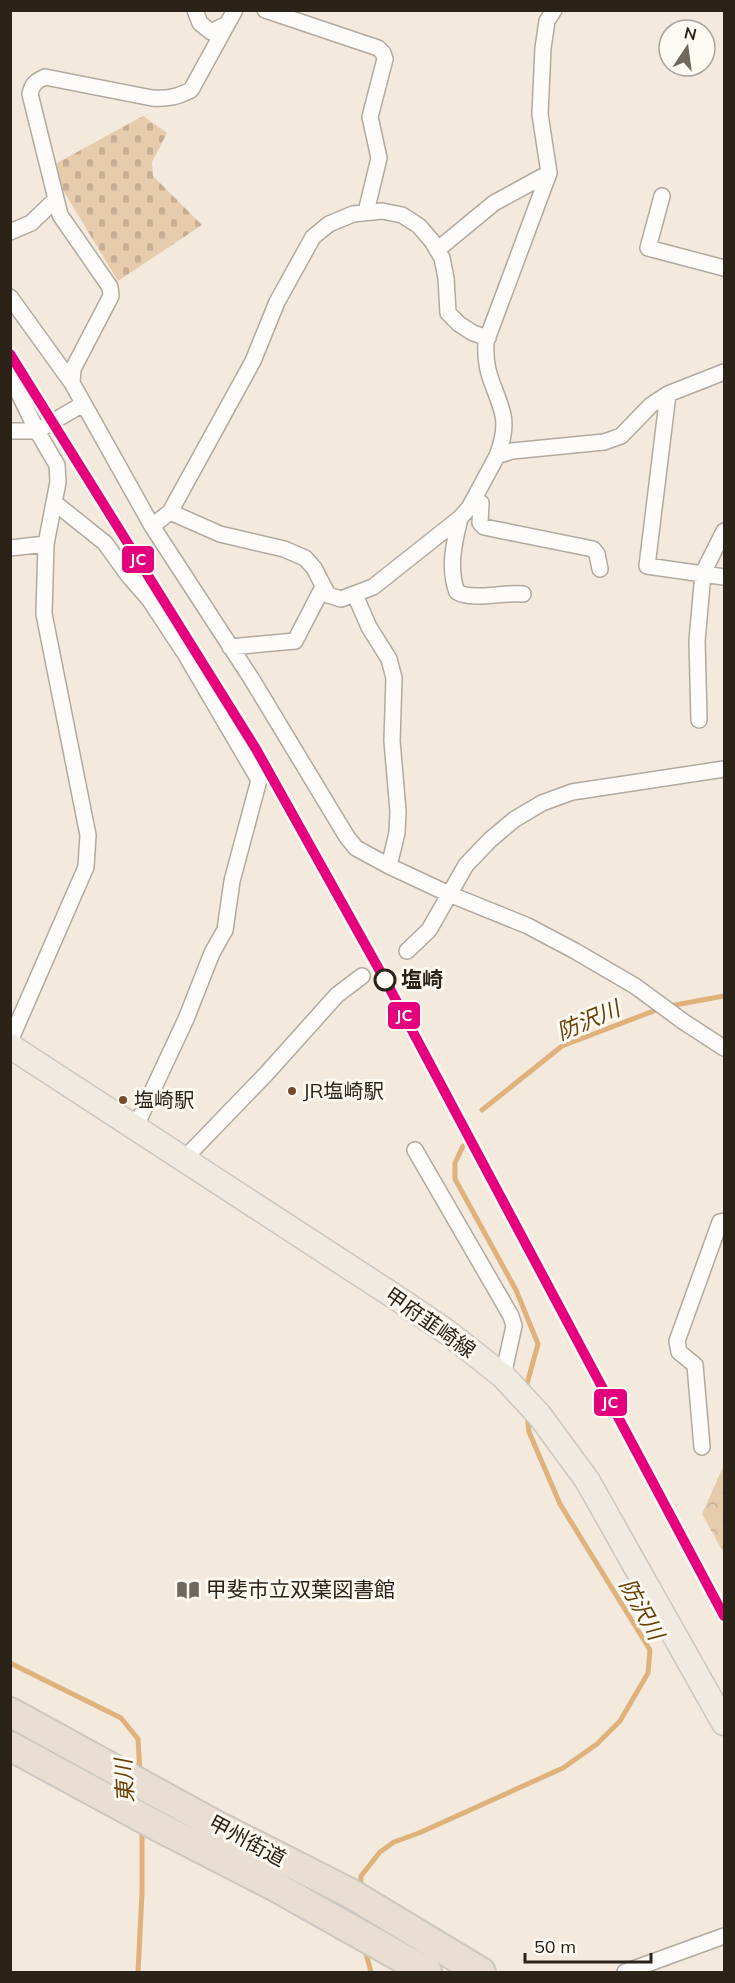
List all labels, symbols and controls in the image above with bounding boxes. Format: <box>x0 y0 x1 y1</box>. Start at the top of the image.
north arrow <box>657 18 717 78</box>
text: N <box>682 22 699 44</box>
line badge: JC <box>121 545 155 574</box>
text: JC <box>130 549 146 569</box>
place label: 塩崎 <box>401 966 443 992</box>
marker: 塩崎 <box>374 969 396 991</box>
water label: 防沢川 <box>552 993 626 1046</box>
line badge: JC <box>387 1001 421 1030</box>
text: JC <box>396 1005 412 1025</box>
place label: JR塩崎駅 <box>303 1078 383 1103</box>
marker: JR塩崎駅 <box>286 1085 298 1097</box>
place label: 塩崎駅 <box>134 1087 194 1112</box>
marker: 塩崎駅 <box>117 1094 129 1106</box>
street label: 甲府韮崎線 <box>380 1281 481 1363</box>
line badge: JC <box>593 1388 628 1417</box>
text: JC <box>602 1392 618 1412</box>
water label: 防沢川 <box>614 1573 671 1646</box>
place label: 甲斐市立双葉図書館 <box>206 1576 395 1602</box>
library icon: 甲斐市立双葉図書館 <box>175 1577 201 1603</box>
water label: 東川 <box>109 1756 139 1804</box>
street label: 甲州街道 <box>204 1809 291 1871</box>
scale bar <box>525 1926 651 1964</box>
text: 50 m <box>534 1935 576 1958</box>

